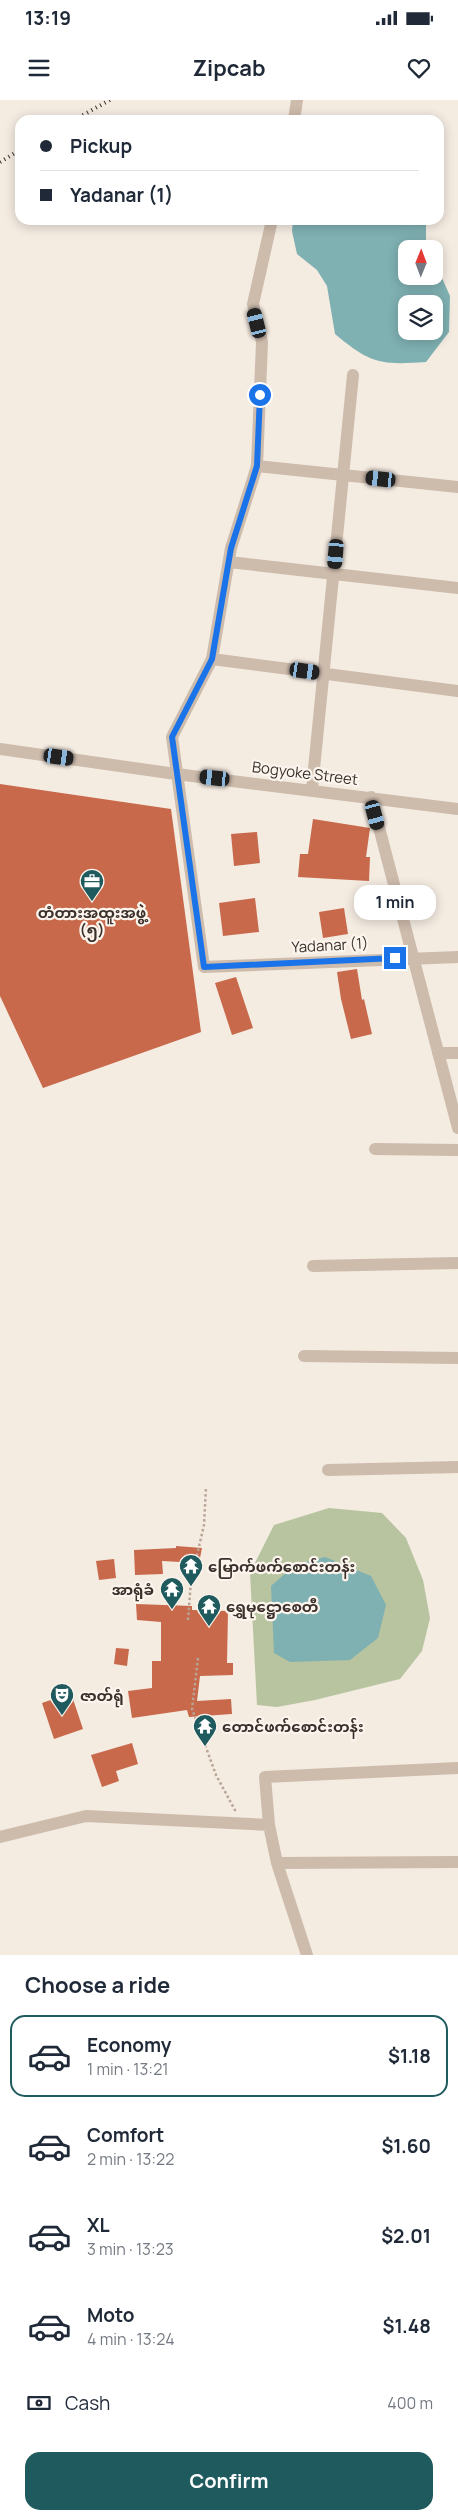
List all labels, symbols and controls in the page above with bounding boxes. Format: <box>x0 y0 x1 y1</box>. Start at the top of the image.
text: 13:19 <box>25 5 71 31</box>
text: Zipcab <box>192 53 266 83</box>
icon: menu <box>25 54 53 82</box>
icon: heart <box>405 54 433 82</box>
text: Pickup <box>70 133 132 159</box>
text: Yadanar (1) <box>70 182 173 208</box>
north arrow <box>398 240 442 285</box>
map controls <box>398 240 443 340</box>
button: layers <box>398 295 443 340</box>
car <box>246 307 267 339</box>
route start <box>249 384 271 406</box>
car <box>365 470 396 488</box>
car <box>327 538 344 570</box>
car <box>289 661 320 681</box>
car <box>43 747 74 767</box>
street label: Bogyoke Street <box>251 756 359 790</box>
car <box>199 769 230 787</box>
car <box>363 799 386 831</box>
office icon: တံတားအထူးအဖွဲ့ (၅) <box>79 868 105 902</box>
callout: 1 min <box>354 886 436 920</box>
text: 1 min <box>375 891 415 913</box>
place label: တံတားအထူးအဖွဲ့ (၅) <box>38 902 148 942</box>
street label: Yadanar (1) <box>291 932 369 958</box>
route end <box>384 947 406 969</box>
temple icon: မြောက်ဖက်စောင်းတန်း <box>178 1553 204 1587</box>
place label: မြောက်ဖက်စောင်းတန်း <box>208 1556 355 1579</box>
temple icon: အာရုံခံ <box>159 1576 185 1610</box>
place label: အာရုံခံ <box>112 1579 154 1602</box>
temple icon: ရွှေမုဋ္ဌောစေတီ <box>196 1593 222 1627</box>
place label: ရွှေမုဋ္ဌောစေတီ <box>226 1596 319 1619</box>
theatre icon: ဇာတ်ရုံ <box>49 1682 75 1716</box>
place label: ဇာတ်ရုံ <box>80 1685 124 1708</box>
temple icon: တောင်ဖက်စောင်းတန်း <box>192 1713 218 1747</box>
place label: တောင်ဖက်စောင်းတန်း <box>222 1716 364 1739</box>
text: Choose a ride <box>25 1970 170 2000</box>
text: Economy <box>87 2032 171 2058</box>
icon: car <box>27 2034 72 2079</box>
text: $1.18 <box>388 2043 431 2069</box>
text: 1 min · 13:21 <box>87 2058 169 2080</box>
text: Comfort <box>87 2122 164 2148</box>
icon: car <box>27 2124 72 2169</box>
text: $1.60 <box>381 2133 431 2159</box>
text: 2 min · 13:22 <box>87 2148 174 2170</box>
text: XL <box>87 2212 110 2238</box>
icon: car <box>27 2214 72 2259</box>
text: $2.01 <box>381 2223 431 2249</box>
text: 3 min · 13:23 <box>87 2238 174 2260</box>
text: Moto <box>87 2302 134 2328</box>
icon: car <box>27 2304 72 2349</box>
text: $1.48 <box>383 2313 431 2339</box>
text: 4 min · 13:24 <box>87 2328 175 2350</box>
icon: cash <box>25 2389 53 2417</box>
text: Cash <box>65 2390 110 2416</box>
text: 400 m <box>387 2392 433 2414</box>
button: Confirm <box>25 2452 433 2510</box>

